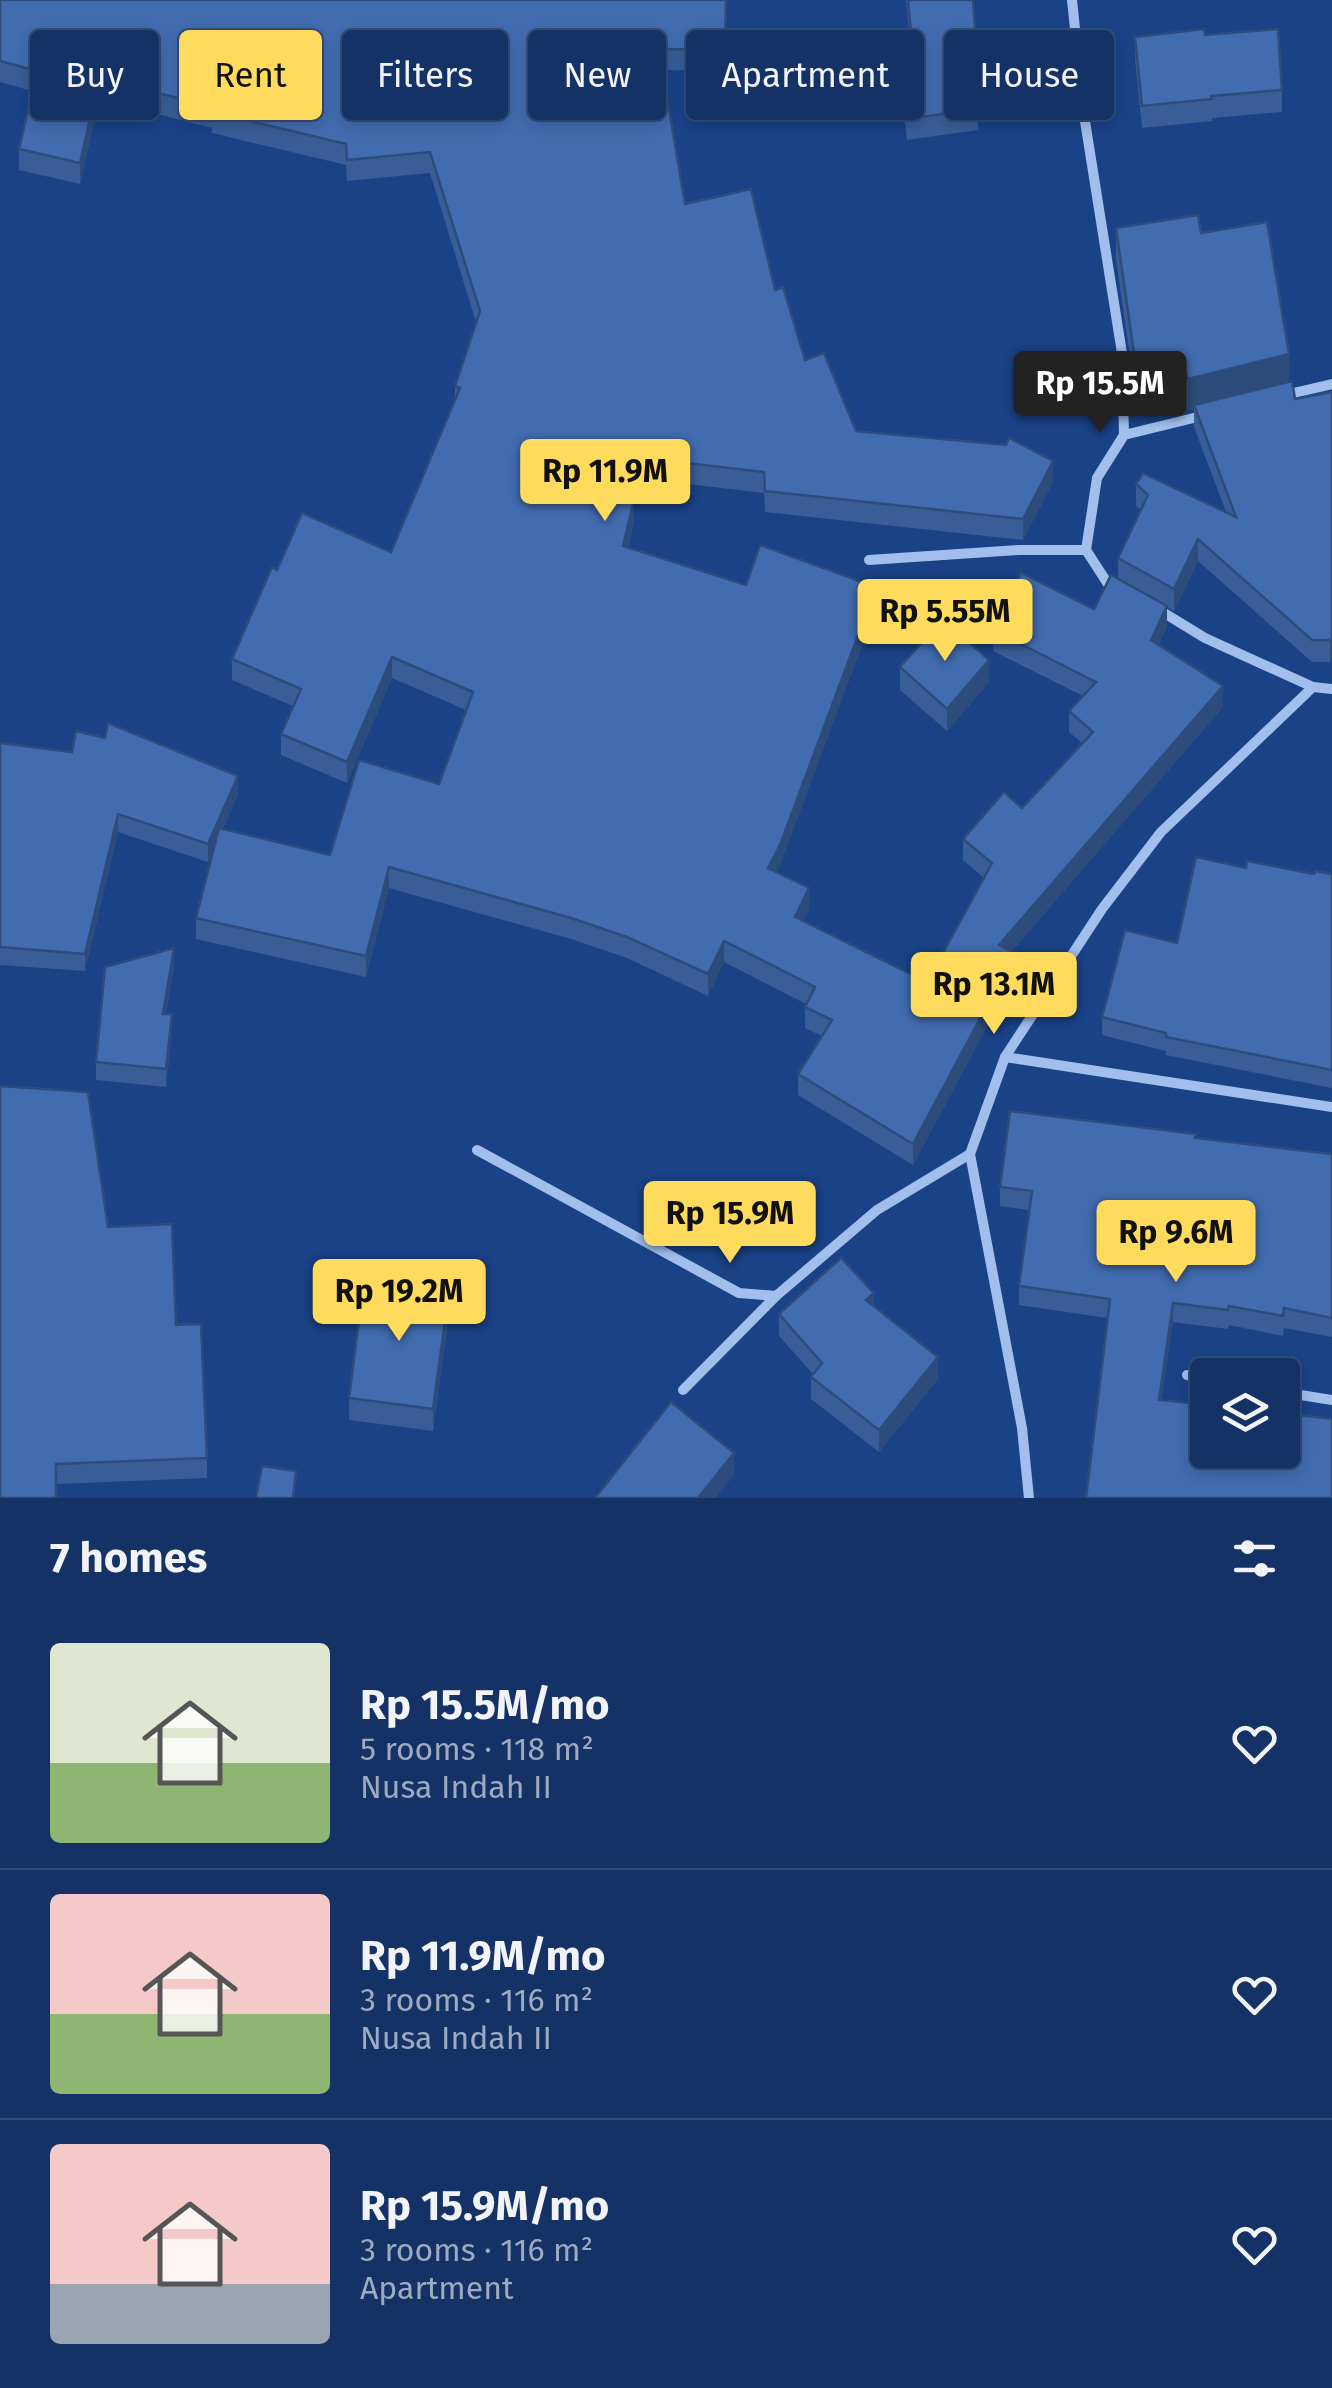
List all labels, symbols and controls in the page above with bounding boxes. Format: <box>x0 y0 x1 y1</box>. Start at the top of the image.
chip: Buy <box>30 30 159 120</box>
chip: Rent <box>179 30 322 120</box>
chip: Filters <box>342 30 508 120</box>
chip: New <box>528 30 666 120</box>
chip: Apartment <box>686 30 924 120</box>
chip: House <box>944 30 1114 120</box>
pin: Rp 15.5M <box>997 351 1203 436</box>
text: Rp 15.5M <box>1036 364 1164 402</box>
pin: Rp 11.9M <box>502 439 708 524</box>
text: Rp 11.9M <box>542 452 668 490</box>
pin: Rp 5.55M <box>842 579 1048 664</box>
text: Rp 5.55M <box>880 592 1010 630</box>
pin: Rp 13.1M <box>891 952 1097 1037</box>
text: Rp 13.1M <box>933 965 1055 1003</box>
pin: Rp 15.9M <box>627 1181 833 1266</box>
text: Rp 15.9M <box>666 1194 794 1232</box>
pin: Rp 9.6M <box>1084 1200 1268 1285</box>
text: Rp 9.6M <box>1119 1213 1233 1251</box>
pin: Rp 19.2M <box>296 1259 502 1344</box>
text: Rp 19.2M <box>335 1272 463 1310</box>
map controls <box>1190 1358 1300 1468</box>
button: layers <box>1190 1358 1300 1468</box>
icon: filters <box>1227 1531 1282 1586</box>
text: 7 homes <box>50 1533 207 1583</box>
text: Rp 15.5M/mo <box>360 1680 610 1730</box>
icon: home <box>130 1683 250 1803</box>
icon: heart <box>1227 1716 1282 1771</box>
text: 5 rooms · 118 m² <box>360 1730 594 1768</box>
text: Nusa Indah II <box>360 1768 552 1806</box>
text: Rp 11.9M/mo <box>360 1931 605 1981</box>
icon: home <box>130 1934 250 2054</box>
icon: heart <box>1227 1967 1282 2022</box>
text: 3 rooms · 116 m² <box>360 1981 593 2019</box>
text: Nusa Indah II <box>360 2019 552 2057</box>
text: Rp 15.9M/mo <box>360 2181 609 2231</box>
icon: home <box>130 2184 250 2304</box>
icon: heart <box>1227 2217 1282 2272</box>
text: 3 rooms · 116 m² <box>360 2231 593 2269</box>
text: Apartment <box>360 2269 514 2307</box>

